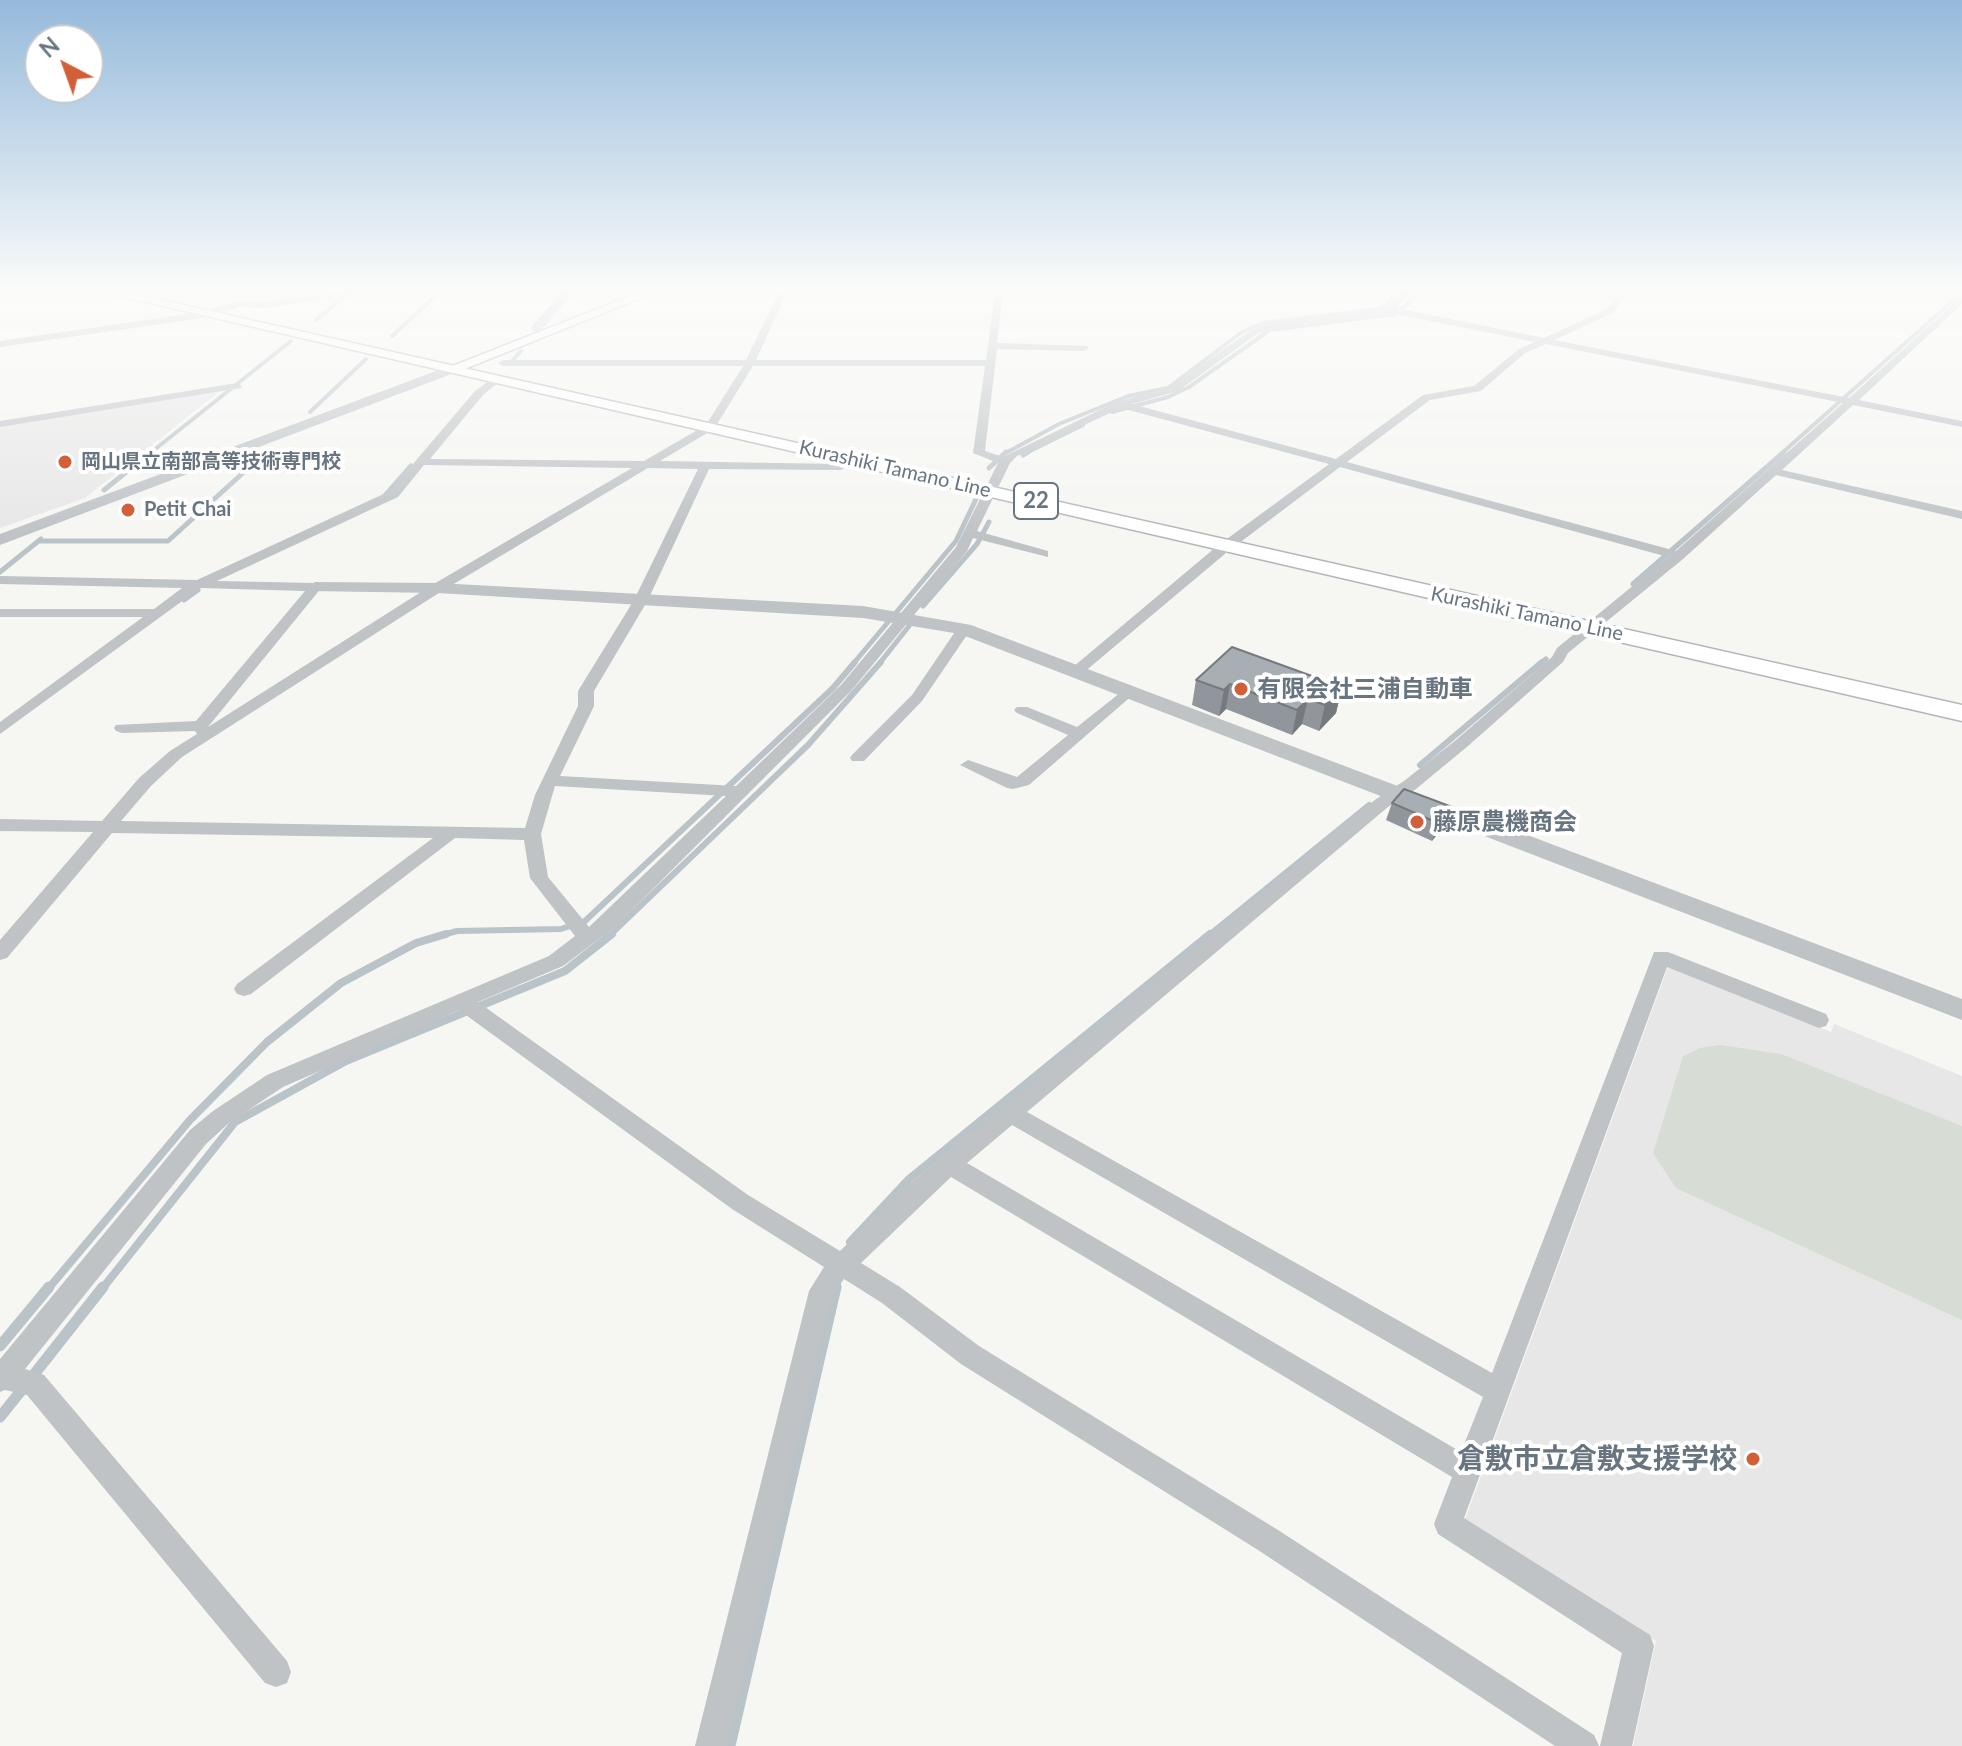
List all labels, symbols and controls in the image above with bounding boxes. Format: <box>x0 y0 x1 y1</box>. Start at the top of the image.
north arrow <box>24 24 104 104</box>
text: N <box>34 31 64 63</box>
street label: Kurashiki Tamano Line <box>797 435 993 503</box>
place label: 岡山県立南部高等技術専門校 <box>81 450 341 474</box>
marker: 岡山県立南部高等技術専門校 <box>56 453 74 471</box>
road number: 22 <box>1014 483 1058 519</box>
place label: Petit Chai <box>144 498 231 522</box>
marker: Petit Chai <box>119 501 137 519</box>
street label: Kurashiki Tamano Line <box>1429 582 1625 646</box>
place label: 有限会社三浦自動車 <box>1257 675 1473 703</box>
marker: 有限会社三浦自動車 <box>1232 680 1250 698</box>
place label: 藤原農機商会 <box>1433 808 1577 836</box>
marker: 藤原農機商会 <box>1408 813 1426 831</box>
place label: 倉敷市立倉敷支援学校 <box>1457 1442 1737 1476</box>
marker: 倉敷市立倉敷支援学校 <box>1744 1450 1762 1468</box>

